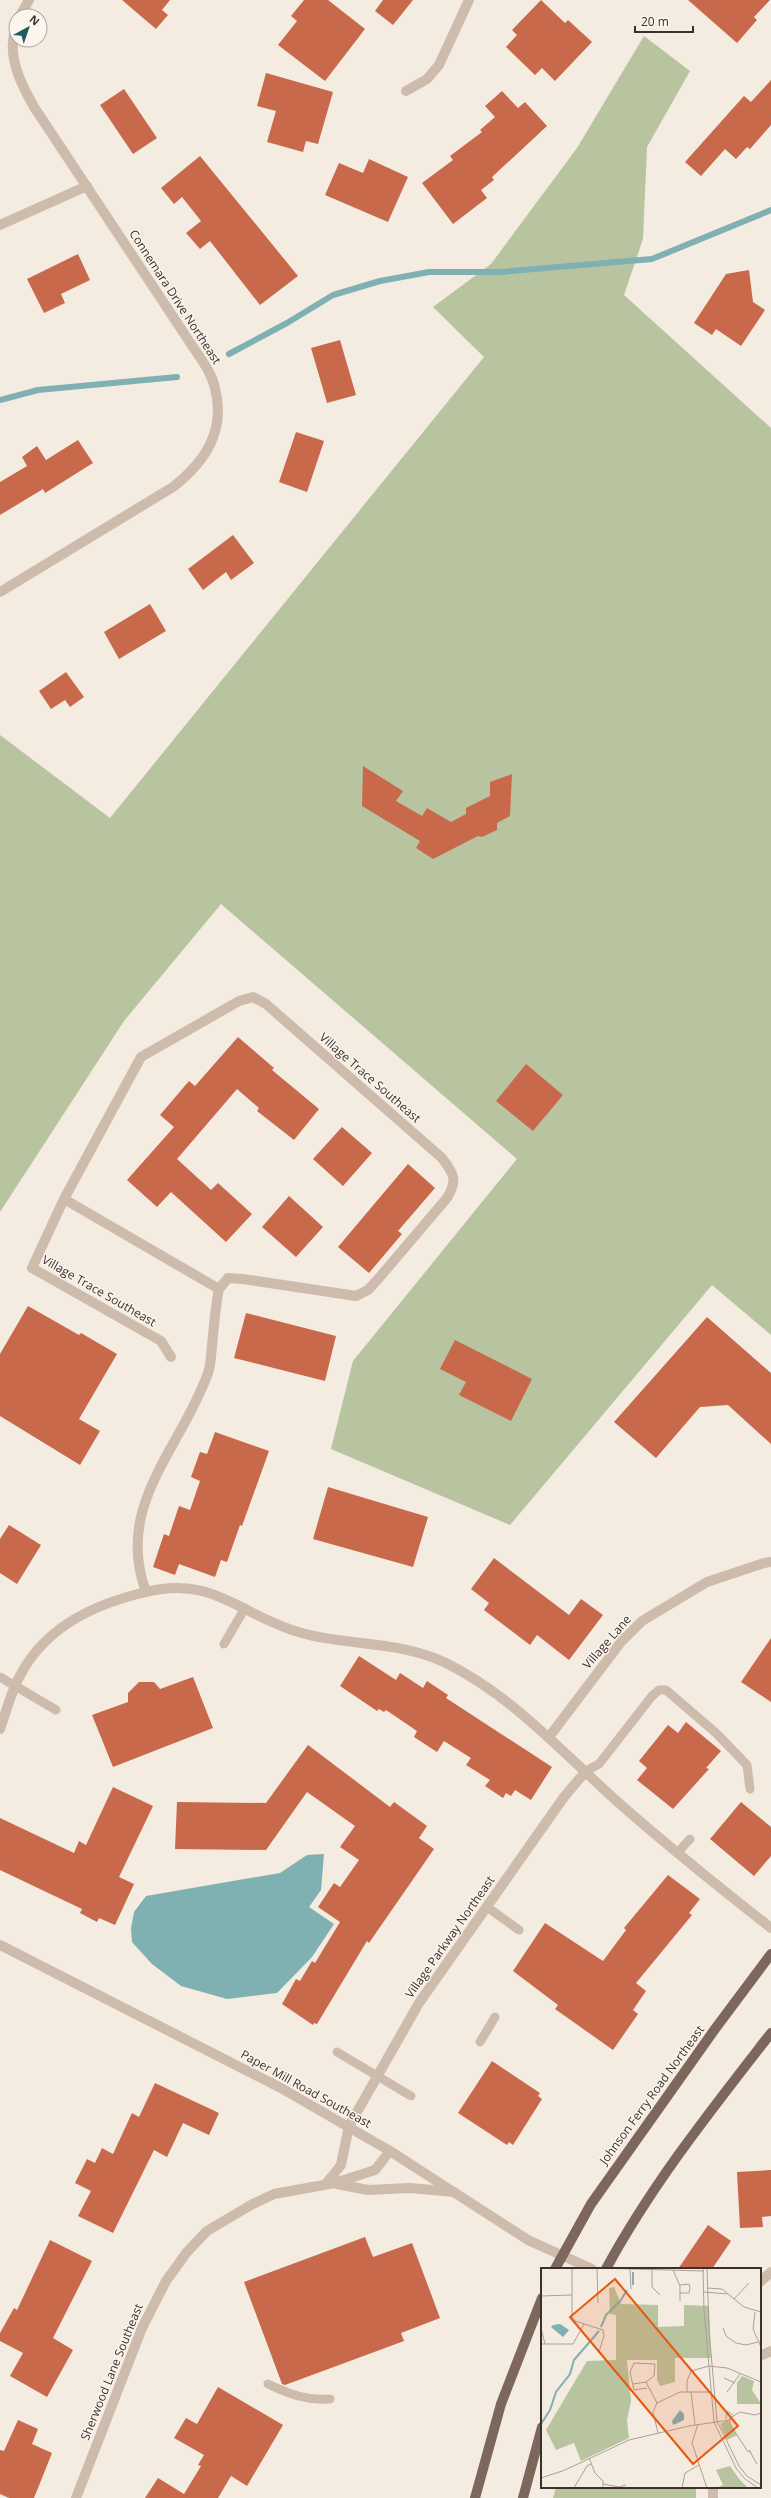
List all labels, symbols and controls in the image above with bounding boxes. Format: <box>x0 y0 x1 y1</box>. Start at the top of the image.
north arrow <box>8 8 48 48</box>
scale bar <box>635 8 693 34</box>
text: N <box>26 11 43 29</box>
text: 20 m <box>641 13 669 30</box>
street label: Connemara Drive Northeast <box>125 226 225 367</box>
street label: Village Trace Southeast <box>316 1029 425 1126</box>
street label: Village Trace Southeast <box>39 1251 159 1330</box>
street label: Village Lane <box>578 1611 635 1672</box>
street label: Village Parkway Northeast <box>401 1872 498 2001</box>
street label: Johnson Ferry Road Northeast <box>595 2022 708 2169</box>
street label: Paper Mill Road Southeast <box>238 2046 375 2132</box>
inset map <box>541 2268 761 2488</box>
street label: Sherwood Lane Southeast <box>76 2301 147 2443</box>

